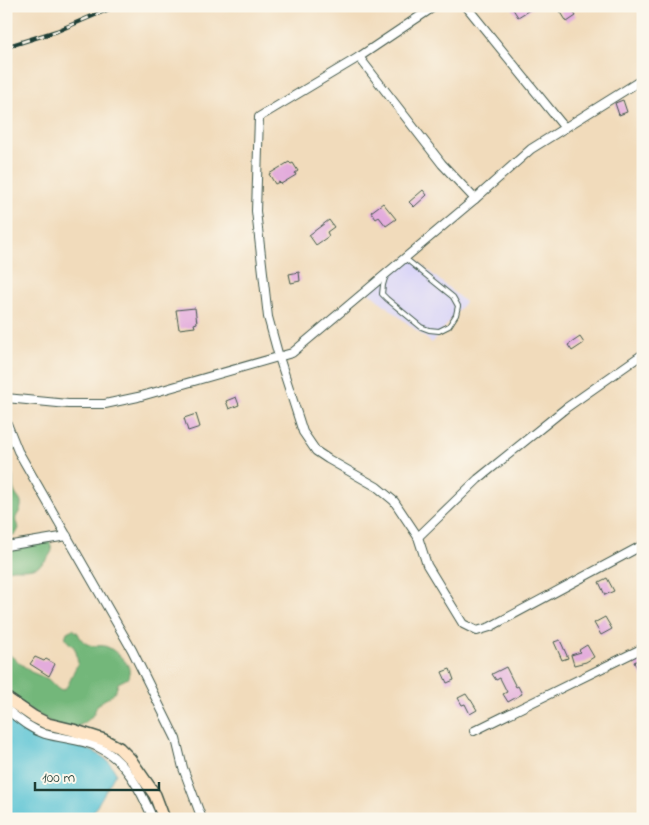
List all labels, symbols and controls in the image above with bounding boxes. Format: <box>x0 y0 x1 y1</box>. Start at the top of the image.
scale bar <box>35 760 159 792</box>
text: 100 m <box>42 767 75 789</box>

